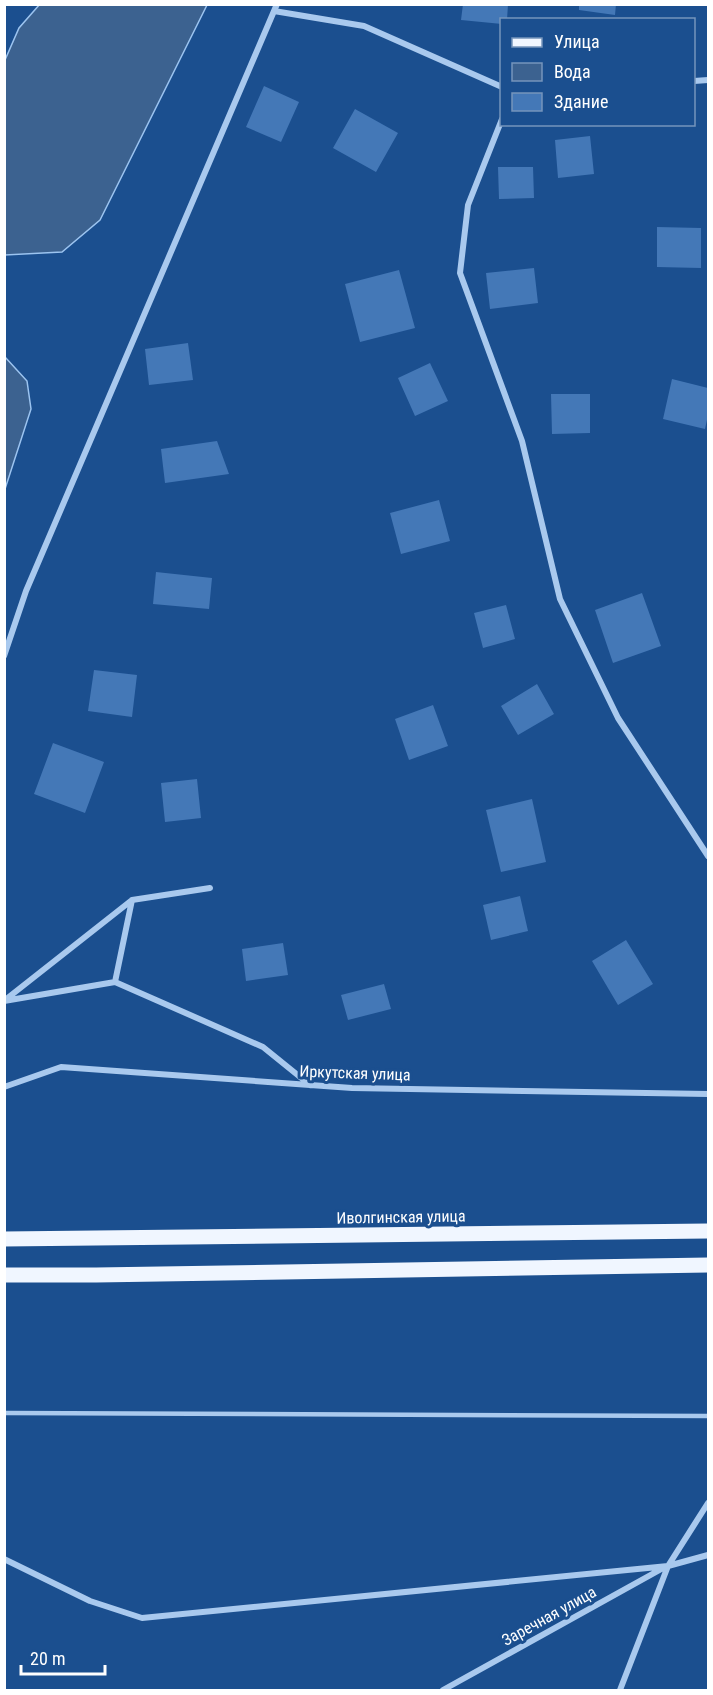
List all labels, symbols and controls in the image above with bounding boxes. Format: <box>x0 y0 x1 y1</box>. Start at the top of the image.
legend <box>500 18 695 126</box>
text: Улица <box>554 31 600 52</box>
text: Вода <box>554 61 591 82</box>
text: Здание <box>554 91 608 112</box>
street label: Иркутская улица <box>299 1062 411 1084</box>
street label: Иволгинская улица <box>336 1206 466 1228</box>
street label: Заречная улица <box>499 1582 599 1650</box>
scale bar <box>21 1638 105 1676</box>
text: 20 m <box>30 1648 65 1669</box>

